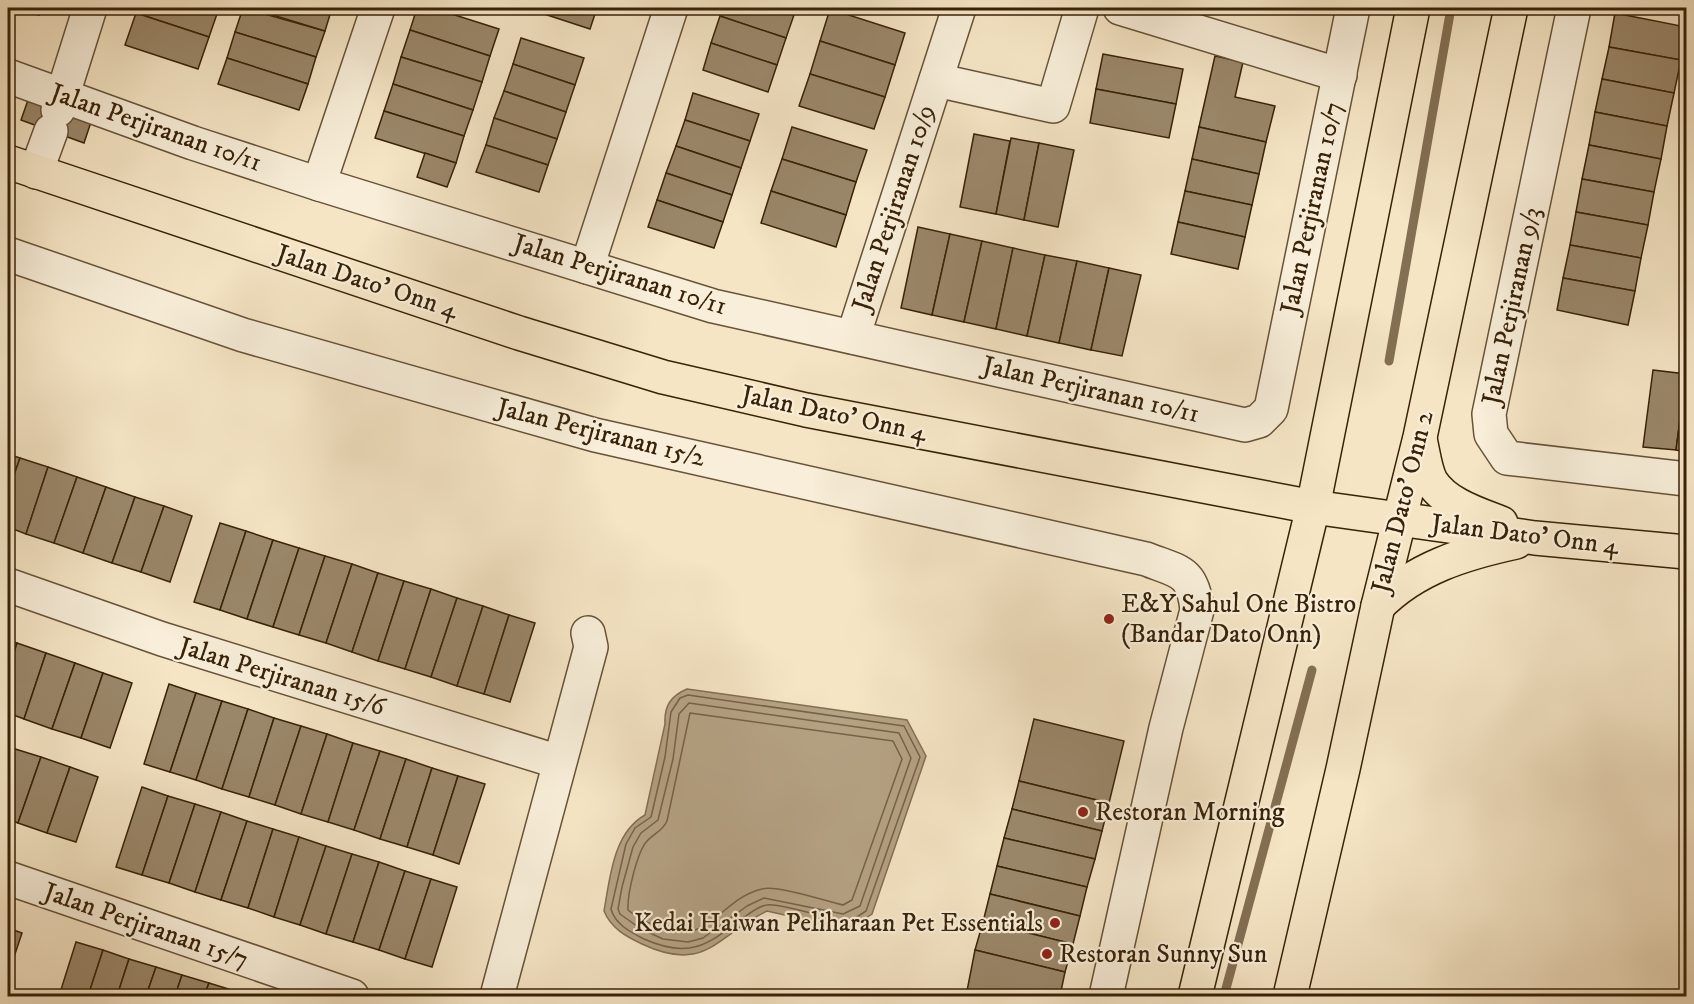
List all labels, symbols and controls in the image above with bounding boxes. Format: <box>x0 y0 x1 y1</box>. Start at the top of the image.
street label: Jalan Perjiranan 10/11 <box>44 76 266 180</box>
street label: Jalan Perjiranan 10/7 <box>1273 99 1351 319</box>
street label: Jalan Perjiranan 10/9 <box>844 101 943 317</box>
street label: Jalan Perjiranan 9/3 <box>1475 204 1549 410</box>
street label: Jalan Perjiranan 10/11 <box>508 226 731 323</box>
street label: Jalan Dato' Onn 4 <box>270 237 463 327</box>
street label: Jalan Perjiranan 10/11 <box>978 349 1202 431</box>
street label: Jalan Dato' Onn 4 <box>736 378 931 450</box>
street label: Jalan Perjiranan 15/2 <box>492 391 709 475</box>
street label: Jalan Dato' Onn 2 <box>1364 407 1442 598</box>
street label: Jalan Dato' Onn 4 <box>1427 507 1622 563</box>
place label: E&Y Sahul One Bistro (Bandar Dato Onn) <box>1121 588 1356 651</box>
marker: E&Y Sahul One Bistro (Bandar Dato Onn) <box>1102 612 1116 626</box>
street label: Jalan Perjiranan 15/6 <box>173 629 390 724</box>
place label: Restoran Morning <box>1095 796 1285 829</box>
marker: Restoran Morning <box>1076 805 1090 819</box>
street label: Jalan Perjiranan 15/7 <box>38 875 253 976</box>
place label: Kedai Haiwan Peliharaan Pet Essentials <box>634 907 1043 940</box>
marker: Kedai Haiwan Peliharaan Pet Essentials <box>1048 916 1062 930</box>
place label: Restoran Sunny Sun <box>1059 938 1268 971</box>
marker: Restoran Sunny Sun <box>1040 947 1054 961</box>

